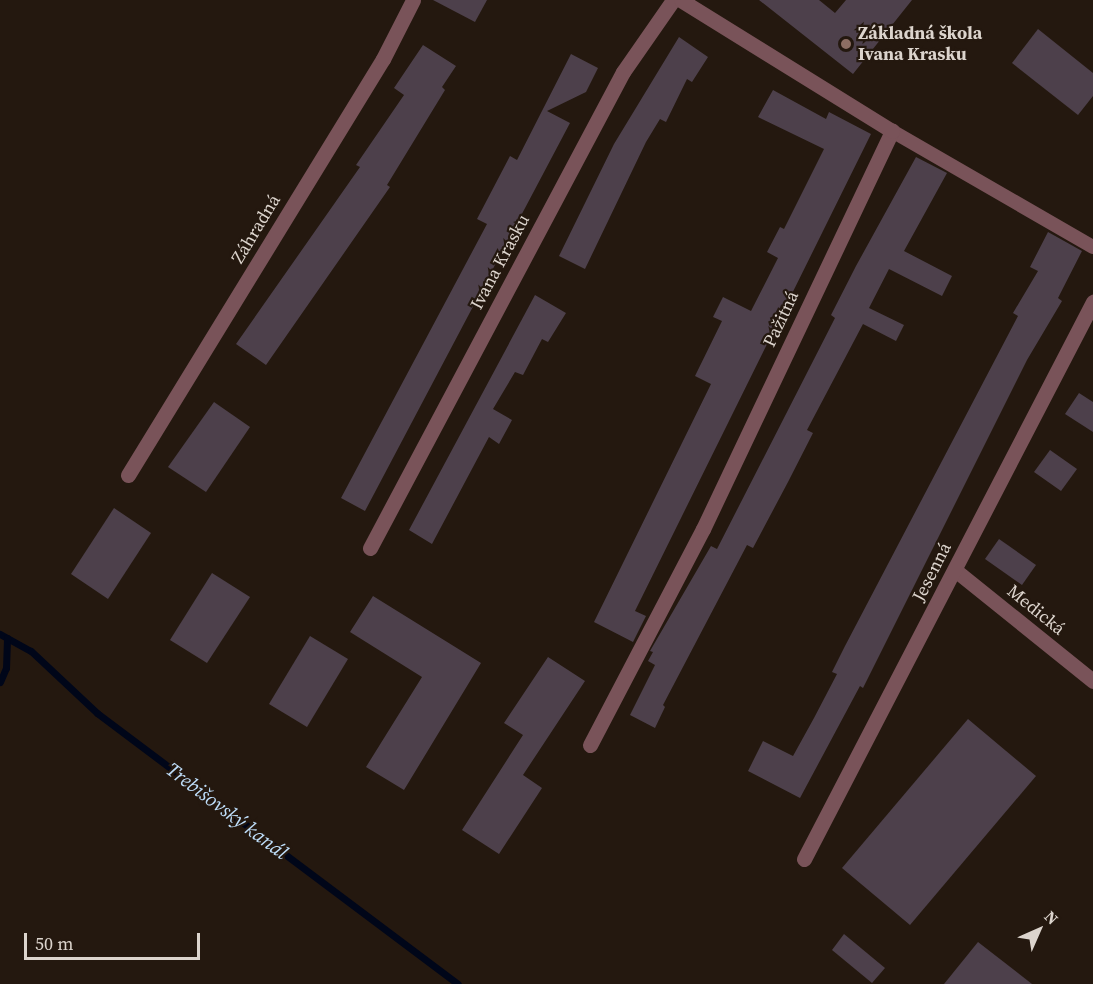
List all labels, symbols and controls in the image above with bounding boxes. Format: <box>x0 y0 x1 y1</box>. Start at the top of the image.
place label: Základná škola Ivana Krasku <box>858 23 982 66</box>
marker: Základná škola Ivana Krasku <box>839 37 853 51</box>
street label: Záhradná <box>227 191 285 267</box>
street label: Ivana Krasku <box>466 211 534 313</box>
street label: Pažitná <box>759 288 803 350</box>
street label: Jesenná <box>908 539 956 605</box>
street label: Medická <box>1003 580 1069 640</box>
water label: Trebišovský kanál <box>161 757 293 865</box>
north arrow <box>1009 900 1069 960</box>
text: N <box>1040 905 1064 929</box>
scale bar <box>27 921 202 959</box>
text: 50 m <box>35 931 73 956</box>

